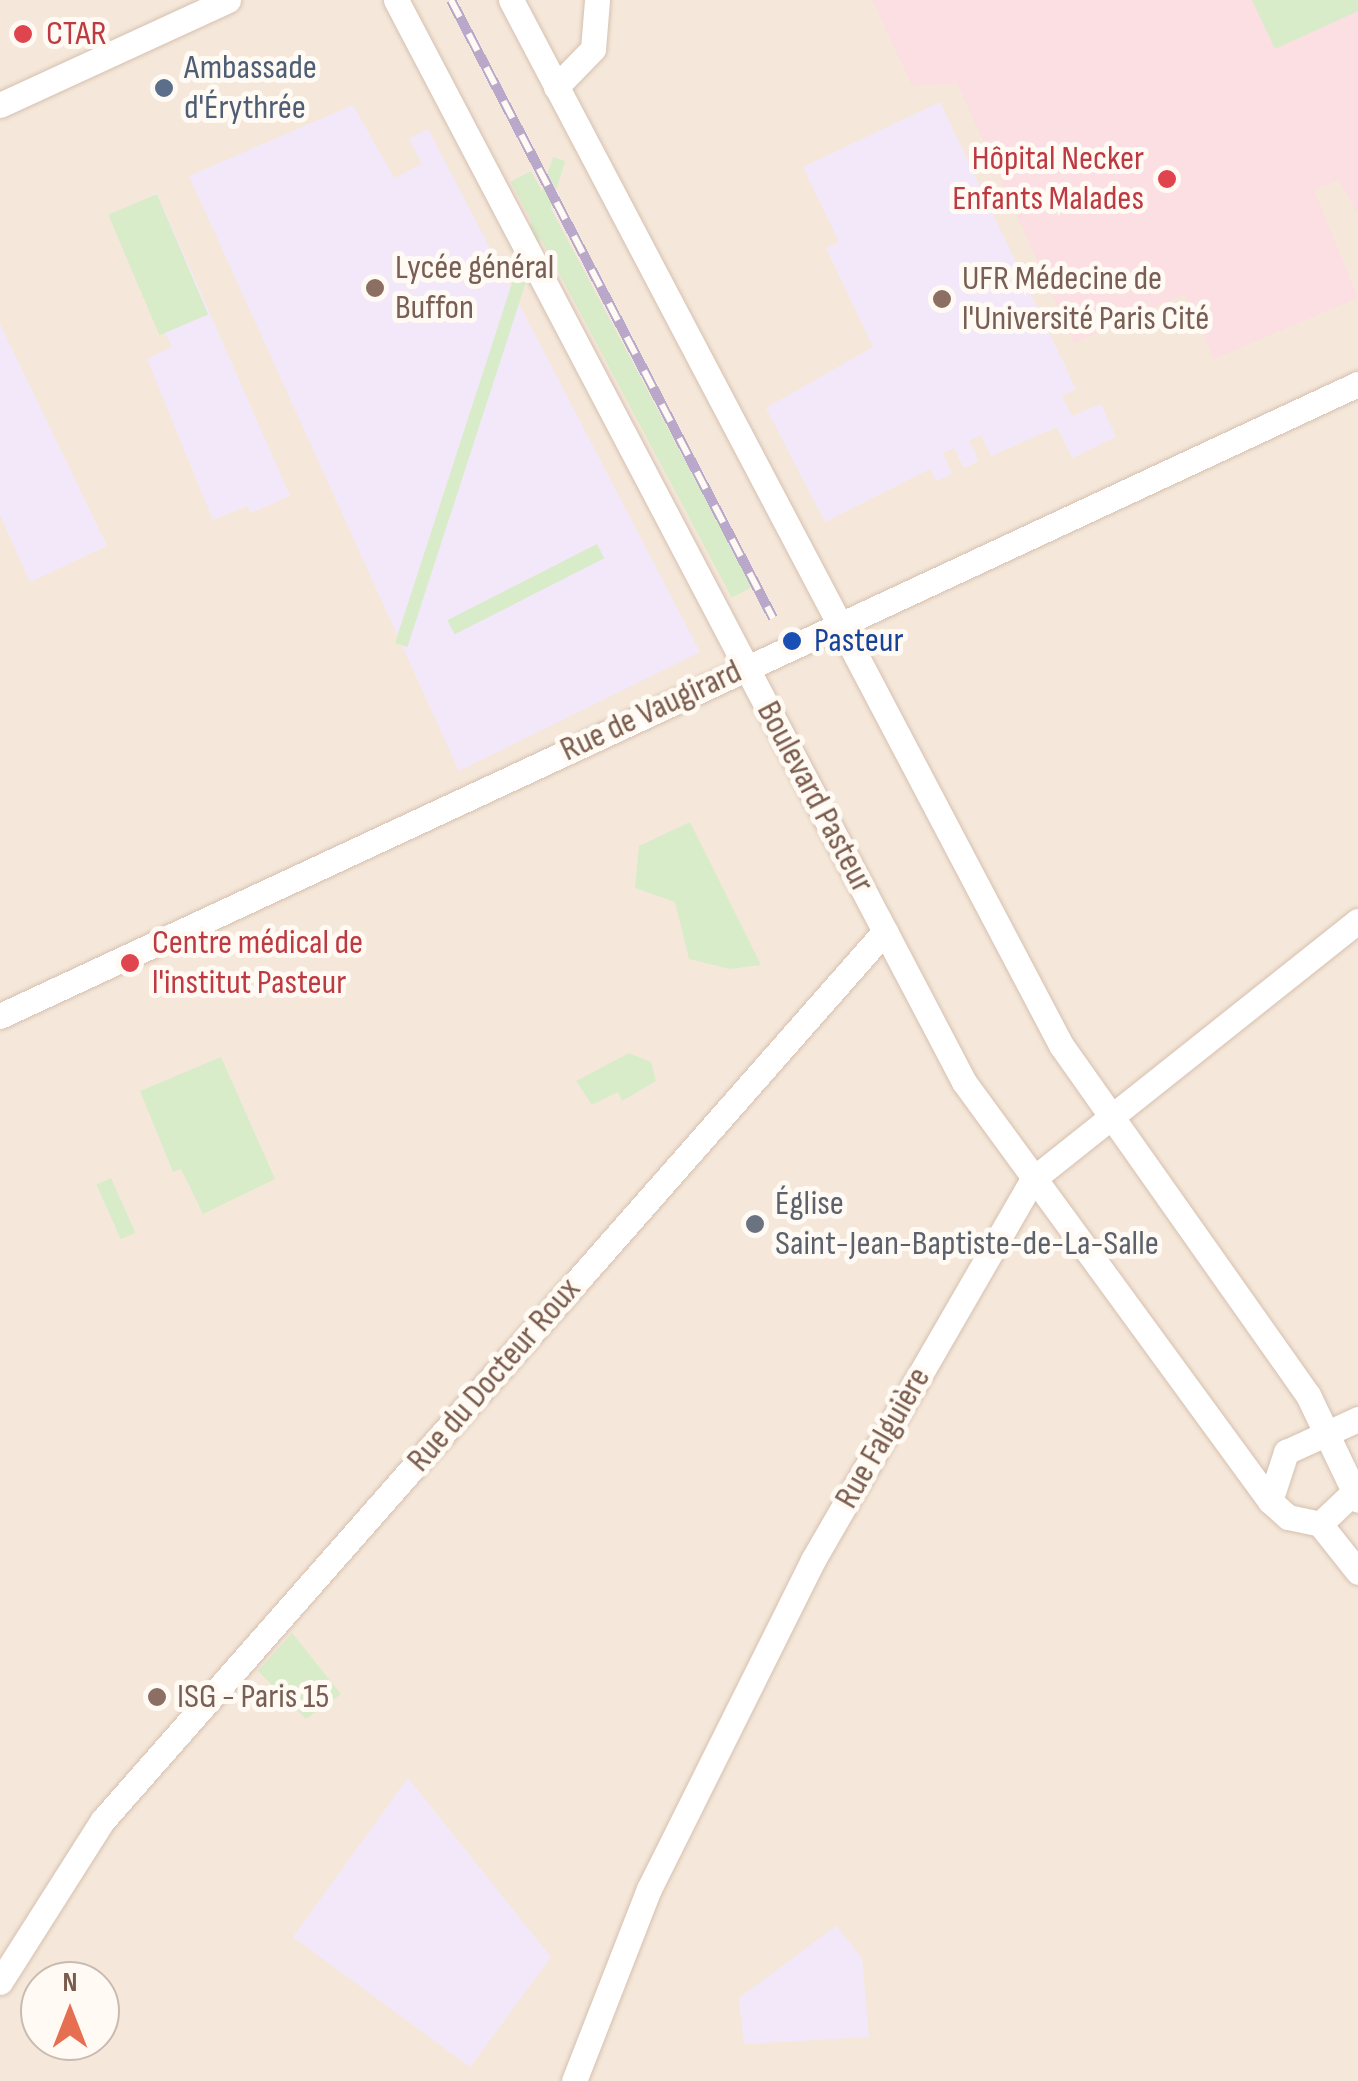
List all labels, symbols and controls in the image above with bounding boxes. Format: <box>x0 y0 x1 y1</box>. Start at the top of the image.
place label: CTAR <box>46 13 107 55</box>
marker: CTAR <box>10 21 36 47</box>
place label: Ambassade d'Érythrée <box>184 47 317 129</box>
marker: Ambassade d'Érythrée <box>153 77 175 99</box>
place label: Hôpital Necker Enfants Malades <box>952 138 1144 220</box>
marker: Hôpital Necker Enfants Malades <box>1154 166 1180 192</box>
place label: Lycée général Buffon <box>395 247 554 329</box>
place label: UFR Médecine de l'Université Paris Cité <box>962 258 1209 340</box>
marker: Lycée général Buffon <box>364 277 386 299</box>
marker: UFR Médecine de l'Université Paris Cité <box>931 288 953 310</box>
place label: Pasteur <box>814 620 903 662</box>
marker: Pasteur <box>779 628 805 654</box>
street label: Rue de Vaugirard <box>554 651 748 771</box>
street label: Boulevard Pasteur <box>747 694 883 900</box>
place label: Centre médical de l'institut Pasteur <box>152 922 363 1004</box>
marker: Centre médical de l'institut Pasteur <box>117 950 143 976</box>
place label: Église Saint-Jean-Baptiste-de-La-Salle <box>775 1183 1159 1265</box>
marker: Église Saint-Jean-Baptiste-de-La-Salle <box>744 1213 766 1235</box>
street label: Rue du Docteur Roux <box>398 1269 590 1481</box>
street label: Rue Falguière <box>826 1360 940 1516</box>
place label: ISG - Paris 15 <box>177 1676 329 1718</box>
marker: ISG - Paris 15 <box>146 1686 168 1708</box>
north arrow <box>20 1961 120 2061</box>
text: N <box>63 1966 77 1999</box>

